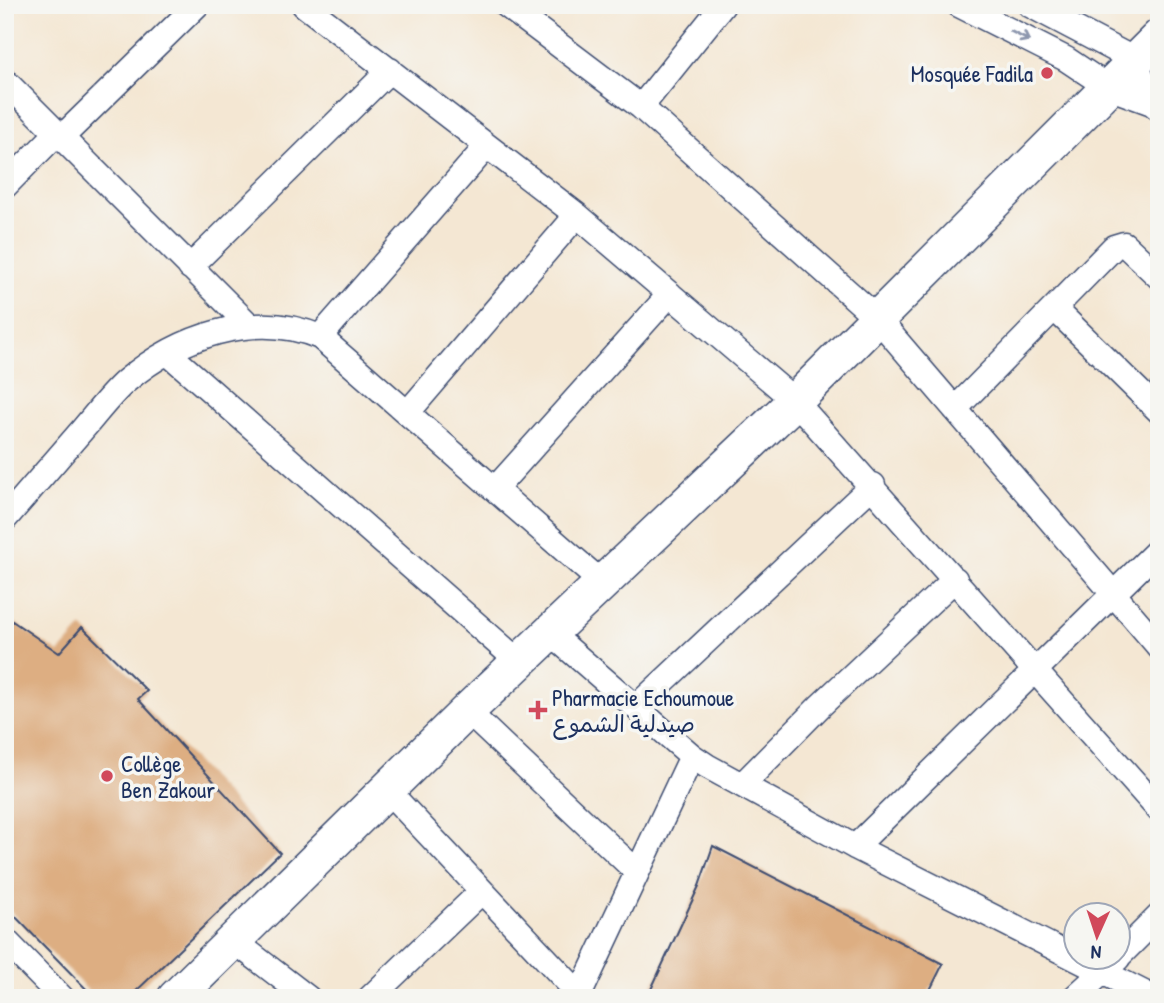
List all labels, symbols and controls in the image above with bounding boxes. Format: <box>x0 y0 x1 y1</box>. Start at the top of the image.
one-way arrow <box>1009 30 1030 44</box>
place label: Mosquée Fadila <box>911 58 1033 89</box>
marker: Mosquée Fadila <box>1039 65 1055 81</box>
place label: Pharmacie Echoumoue صيدلية الشموع <box>552 682 734 740</box>
marker: Pharmacie Echoumoue صيدلية الشموع <box>530 702 546 718</box>
place label: Collège Ben Zakour <box>121 748 215 805</box>
marker: Collège Ben Zakour <box>99 768 115 784</box>
north arrow <box>1062 902 1132 972</box>
text: N <box>1090 940 1102 966</box>

